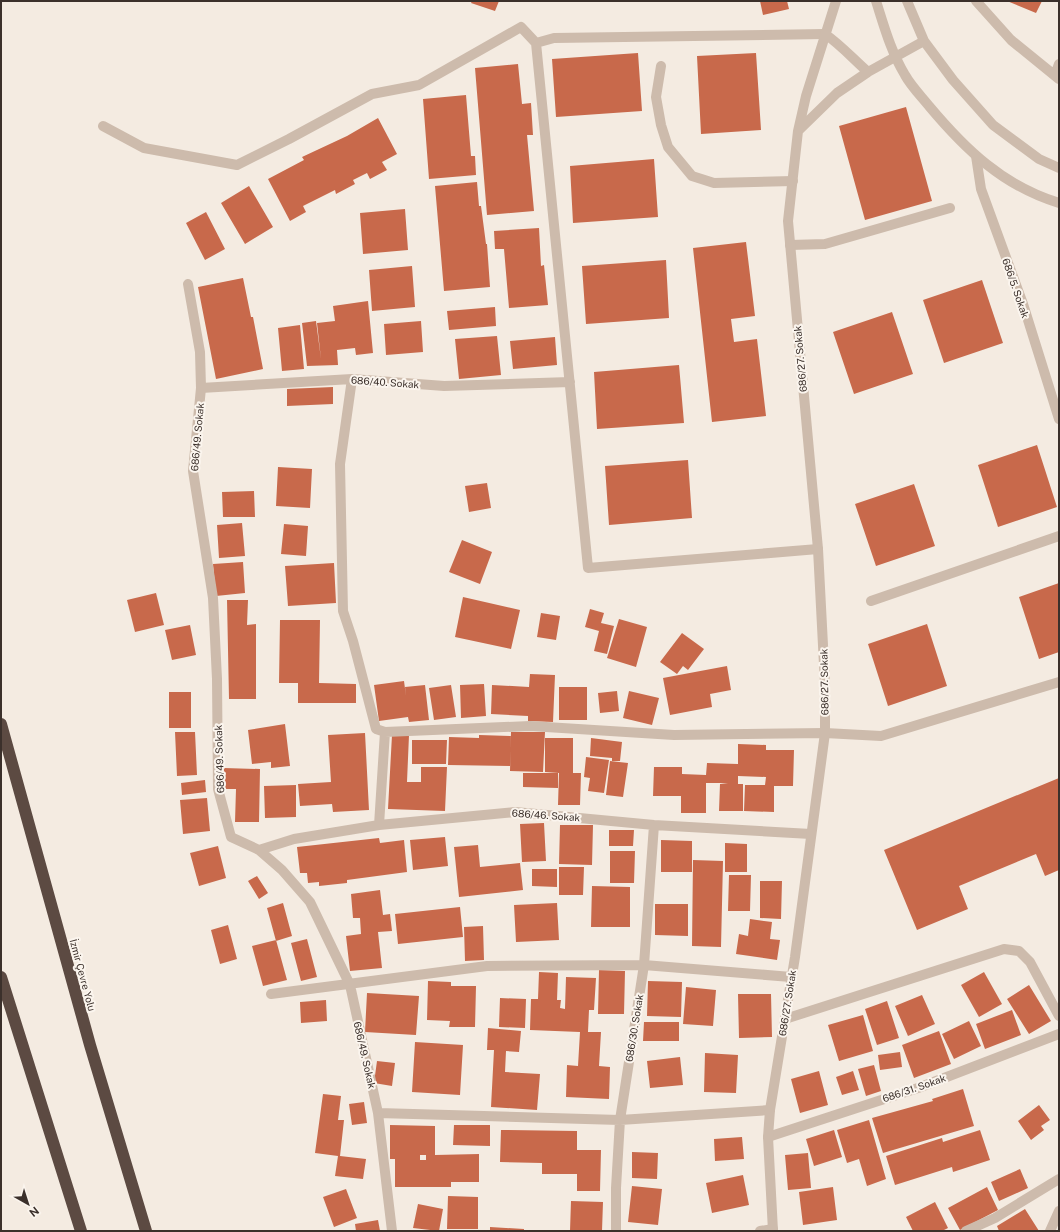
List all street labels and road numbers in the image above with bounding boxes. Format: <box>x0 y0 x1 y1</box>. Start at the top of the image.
street label: 686/5. Sokak <box>1000 257 1032 320</box>
street label: 686/27. Sokak <box>791 325 809 393</box>
street label: 686/40. Sokak <box>351 374 420 390</box>
street label: 686/49. Sokak <box>188 402 206 472</box>
street label: 686/27. Sokak <box>817 648 831 715</box>
street label: 686/49. Sokak <box>212 724 226 793</box>
street label: 686/46. Sokak <box>511 807 581 823</box>
street label: İzmir Çevre Yolu <box>68 938 98 1013</box>
street label: 686/27. Sokak <box>776 969 798 1037</box>
street label: 686/30. Sokak <box>623 993 645 1063</box>
street label: 686/49. Sokak <box>351 1020 379 1090</box>
street label: 686/31. Sokak <box>881 1071 948 1104</box>

